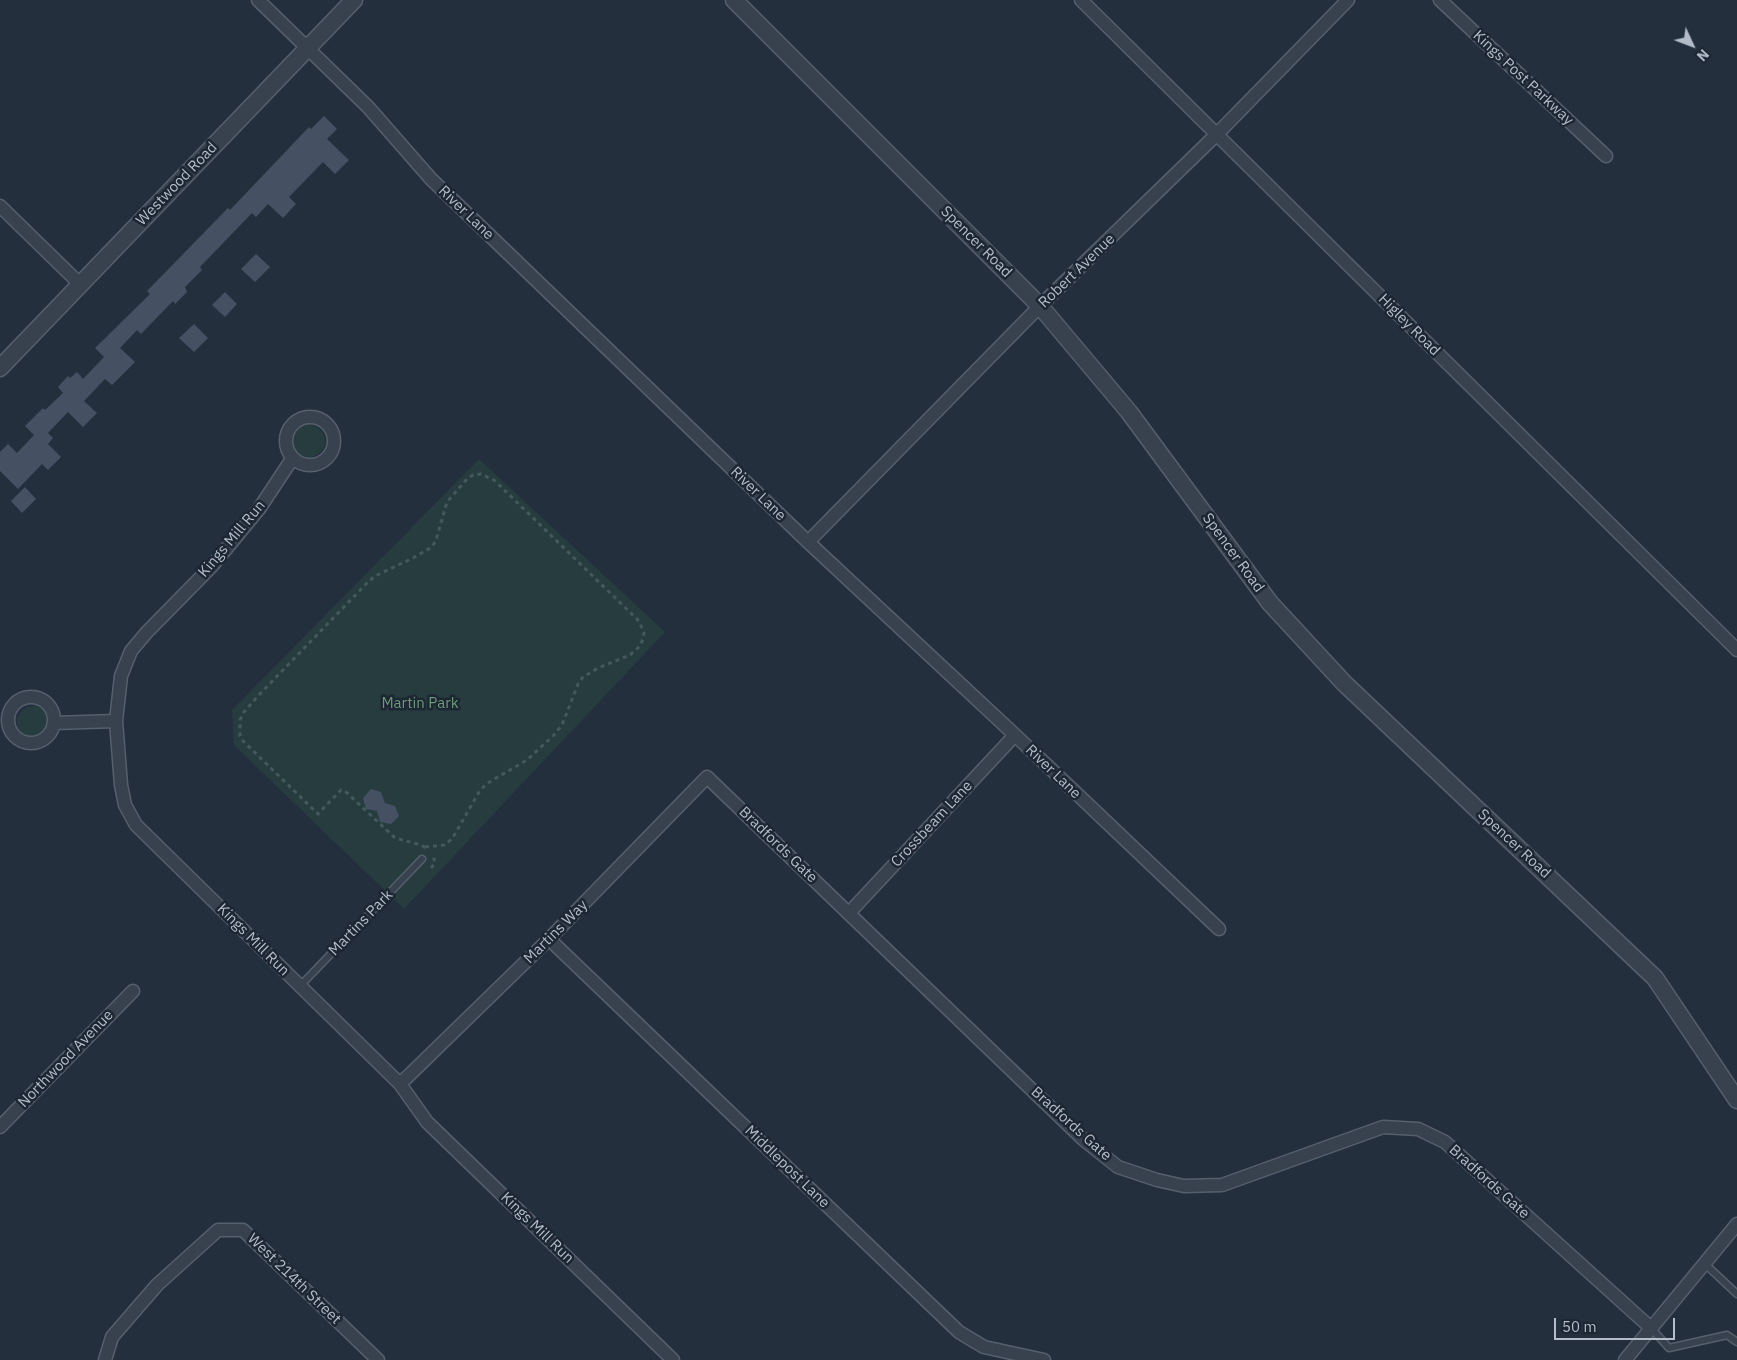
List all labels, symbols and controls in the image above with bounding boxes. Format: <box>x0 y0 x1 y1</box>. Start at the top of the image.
north arrow <box>1667 20 1717 70</box>
street label: Kings Post Parkway <box>1469 27 1577 129</box>
text: N <box>1693 45 1713 65</box>
street label: Westwood Road <box>133 139 221 229</box>
street label: River Lane <box>435 182 497 244</box>
street label: Spencer Road <box>937 203 1015 281</box>
street label: Robert Avenue <box>1035 230 1119 312</box>
street label: Higley Road <box>1374 290 1444 360</box>
street label: River Lane <box>727 463 789 525</box>
street label: Kings Mill Run <box>195 497 269 581</box>
street label: Spencer Road <box>1198 510 1268 596</box>
park label: Martin Park <box>381 695 459 713</box>
street label: River Lane <box>1022 741 1084 803</box>
street label: Crossbeam Lane <box>887 777 977 871</box>
street label: Bradfords Gate <box>735 803 821 887</box>
street label: Spencer Road <box>1474 806 1554 882</box>
street label: Martins Park <box>325 886 397 960</box>
street label: Martins Way <box>520 896 592 968</box>
street label: Kings Mill Run <box>213 900 293 980</box>
street label: Northwood Avenue <box>15 1006 117 1112</box>
street label: Bradfords Gate <box>1027 1083 1115 1165</box>
street label: Middlepost Lane <box>741 1122 833 1212</box>
street label: Bradfords Gate <box>1445 1141 1533 1223</box>
street label: Kings Mill Run <box>497 1189 577 1267</box>
street label: West 214th Street <box>244 1230 344 1328</box>
scale bar <box>1557 1308 1678 1340</box>
text: 50 m <box>1562 1317 1597 1336</box>

